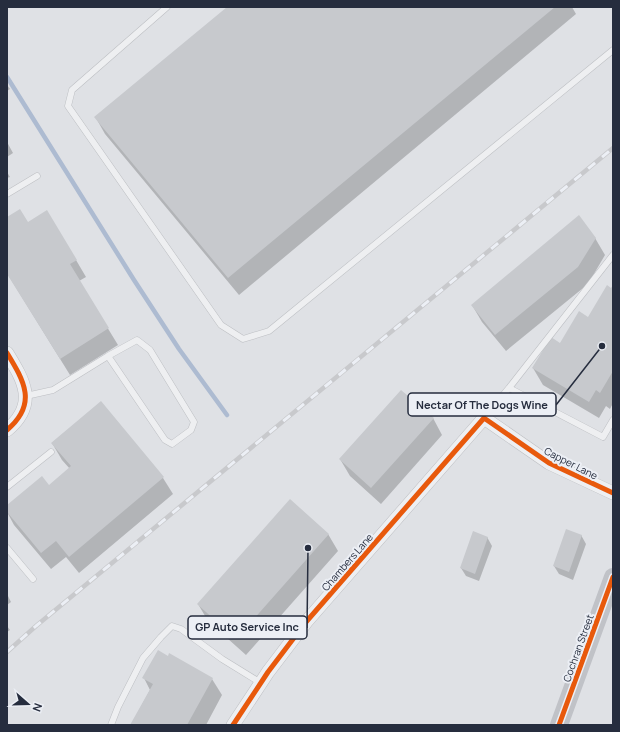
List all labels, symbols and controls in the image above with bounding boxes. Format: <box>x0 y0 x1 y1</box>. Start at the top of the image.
callout: Nectar Of The Dogs Wine <box>408 393 556 416</box>
text: Nectar Of The Dogs Wine <box>416 397 548 412</box>
street label: Capper Lane <box>542 444 600 483</box>
street label: Chambers Lane <box>318 530 376 594</box>
street label: Cochran Street <box>559 612 597 684</box>
callout: GP Auto Service Inc <box>188 616 307 639</box>
text: GP Auto Service Inc <box>195 619 299 634</box>
north arrow <box>8 684 48 724</box>
text: N <box>29 701 46 714</box>

